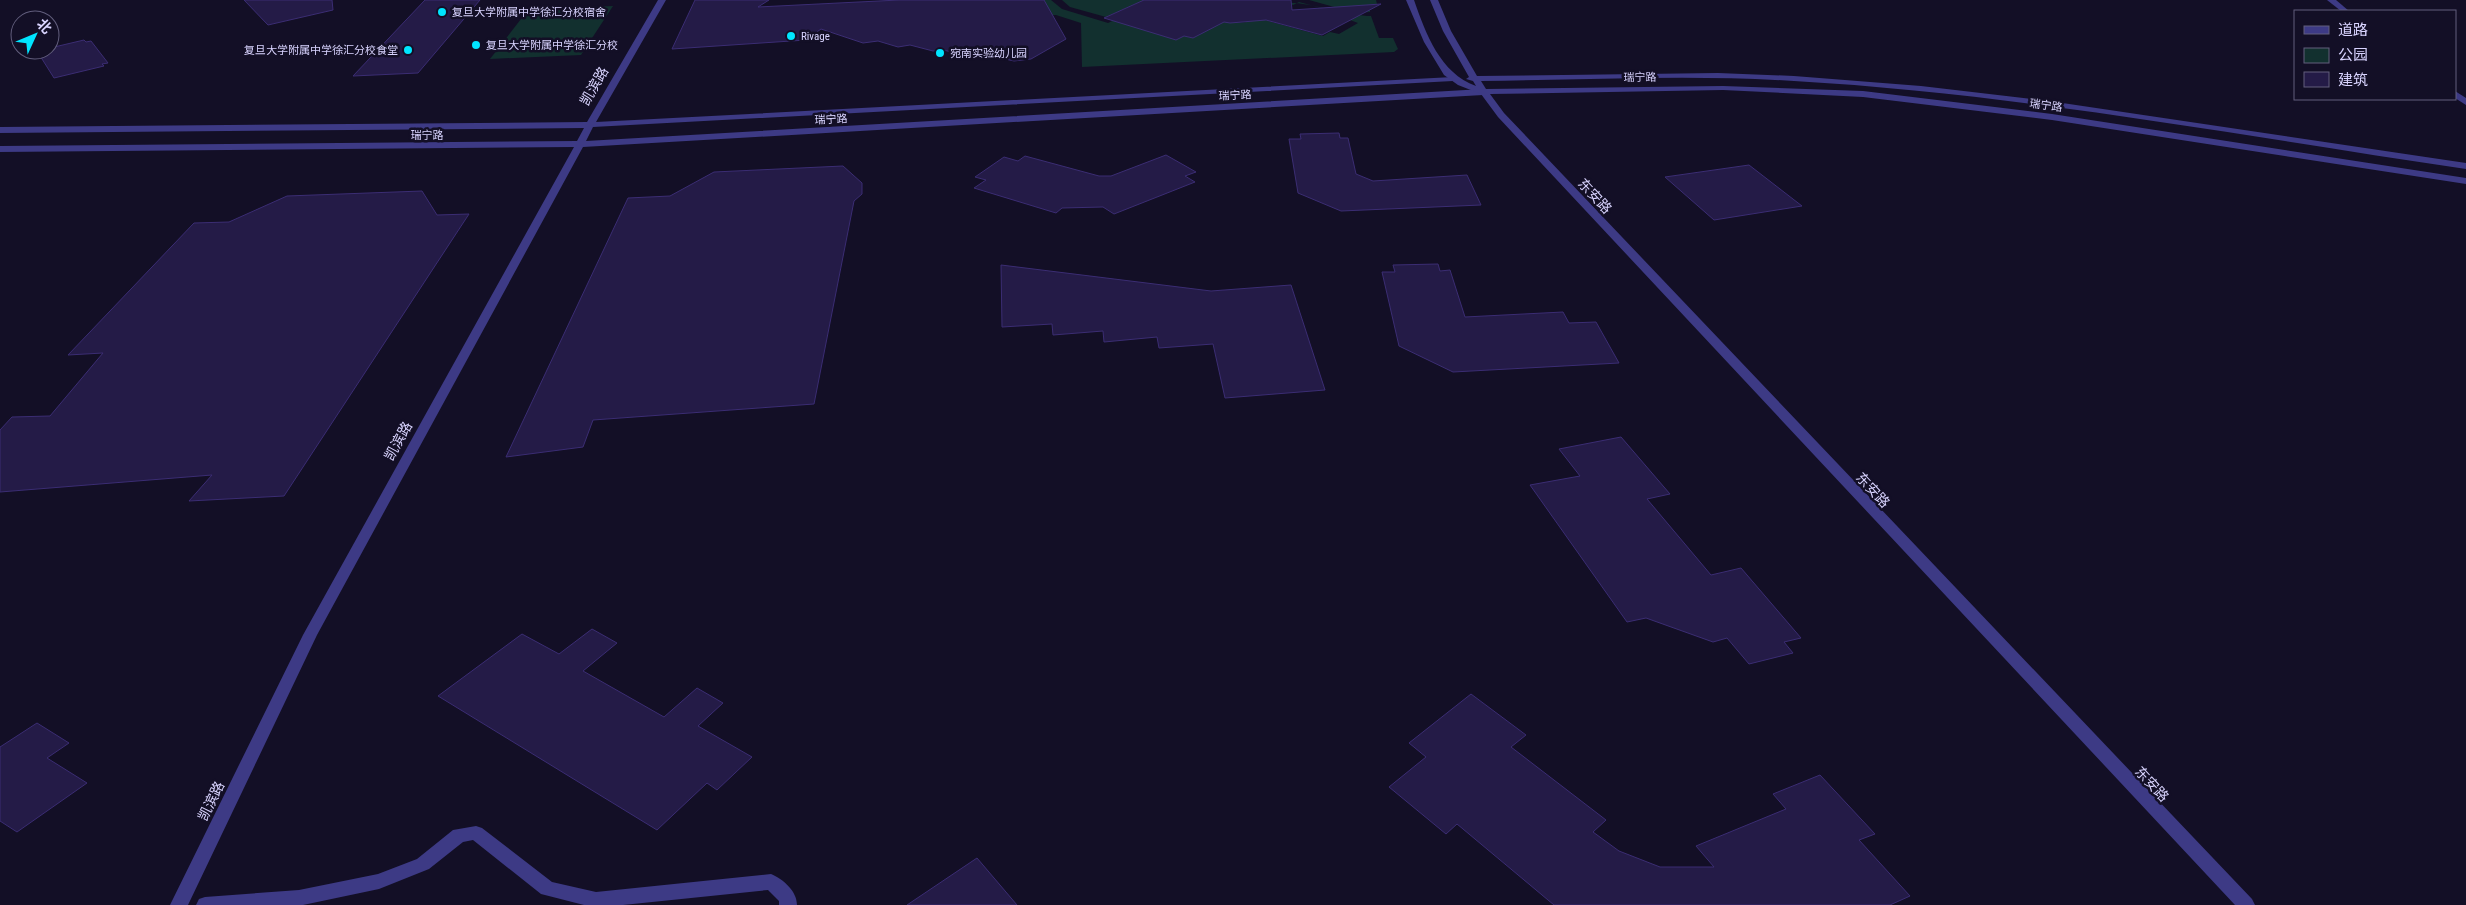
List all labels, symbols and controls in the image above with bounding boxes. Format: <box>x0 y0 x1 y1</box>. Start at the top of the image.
marker: 复旦大学附属中学徐汇分校宿舍 <box>436 6 448 18</box>
place label: 复旦大学附属中学徐汇分校宿舍 <box>452 6 606 19</box>
north arrow <box>10 10 60 60</box>
legend <box>2294 10 2456 100</box>
text: 北 <box>34 15 55 37</box>
text: 道路 <box>2338 21 2368 39</box>
marker: Rivage <box>785 30 797 42</box>
place label: Rivage <box>801 30 830 43</box>
marker: 复旦大学附属中学徐汇分校 <box>470 39 482 51</box>
place label: 复旦大学附属中学徐汇分校 <box>486 39 618 52</box>
place label: 复旦大学附属中学徐汇分校食堂 <box>244 44 398 57</box>
marker: 复旦大学附属中学徐汇分校食堂 <box>402 44 414 56</box>
text: 公园 <box>2338 46 2368 64</box>
marker: 宛南实验幼儿园 <box>934 47 946 59</box>
place label: 宛南实验幼儿园 <box>950 47 1027 60</box>
street label: 凯滨路 <box>577 64 611 108</box>
street label: 瑞宁路 <box>1623 71 1657 84</box>
text: 建筑 <box>2338 71 2368 89</box>
street label: 瑞宁路 <box>1218 88 1252 103</box>
street label: 瑞宁路 <box>2029 97 2063 114</box>
street label: 瑞宁路 <box>814 112 848 127</box>
street label: 瑞宁路 <box>411 129 444 142</box>
street label: 东安路 <box>1575 175 1615 217</box>
street label: 凯滨路 <box>381 419 415 463</box>
street label: 东安路 <box>1853 469 1893 511</box>
street label: 东安路 <box>2132 763 2172 805</box>
street label: 凯滨路 <box>195 779 227 823</box>

